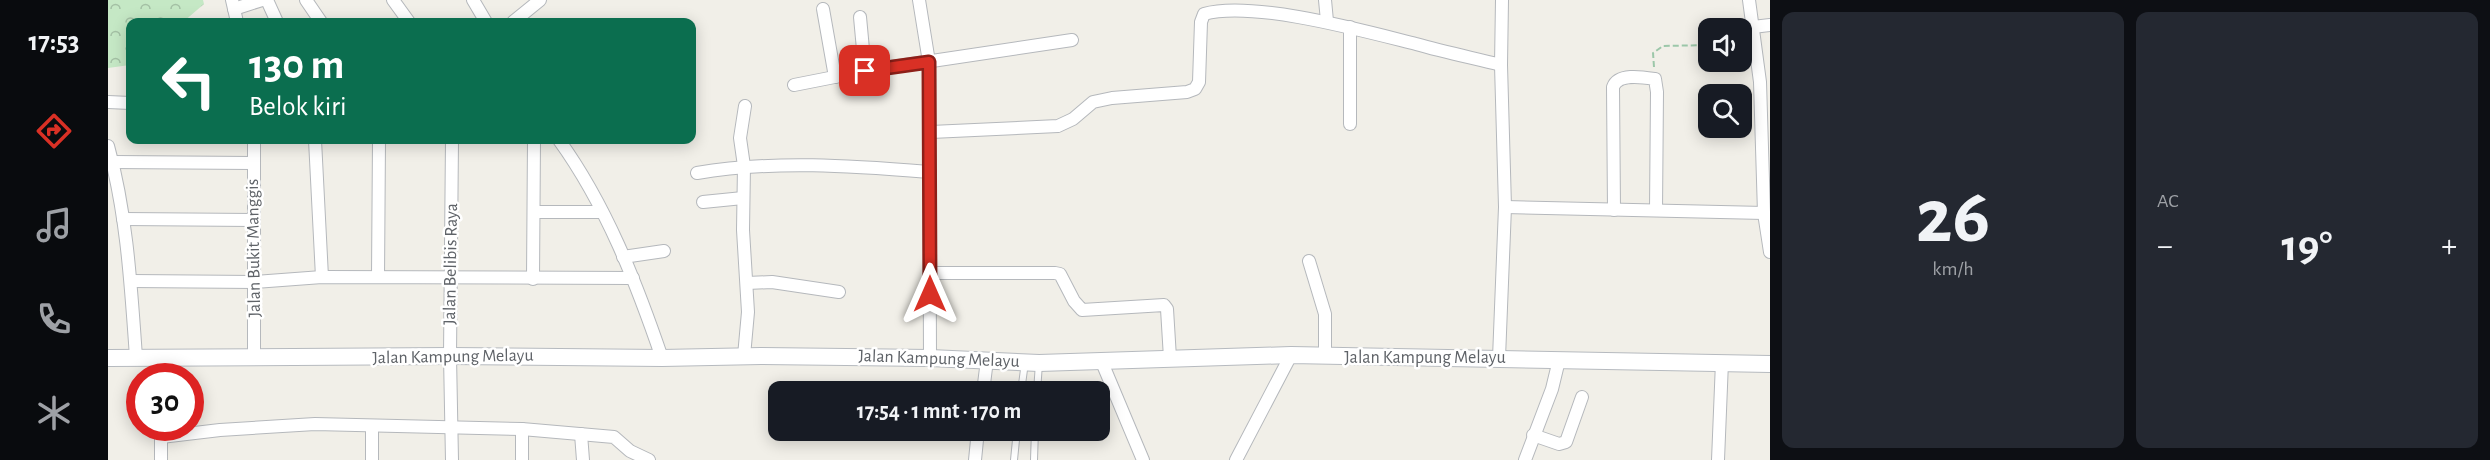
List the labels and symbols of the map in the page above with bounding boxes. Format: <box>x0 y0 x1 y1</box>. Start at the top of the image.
pin <box>839 45 890 96</box>
street label: Jalan Bukit Manggis <box>244 179 264 317</box>
street label: Jalan Belibis Raya <box>441 203 461 325</box>
position arrow <box>898 262 962 326</box>
street label: Jalan Kampung Melayu <box>372 347 534 367</box>
street label: Jalan Kampung Melayu <box>858 347 1020 371</box>
street label: Jalan Kampung Melayu <box>1344 349 1506 367</box>
speed limit sign: 30 <box>126 363 204 441</box>

